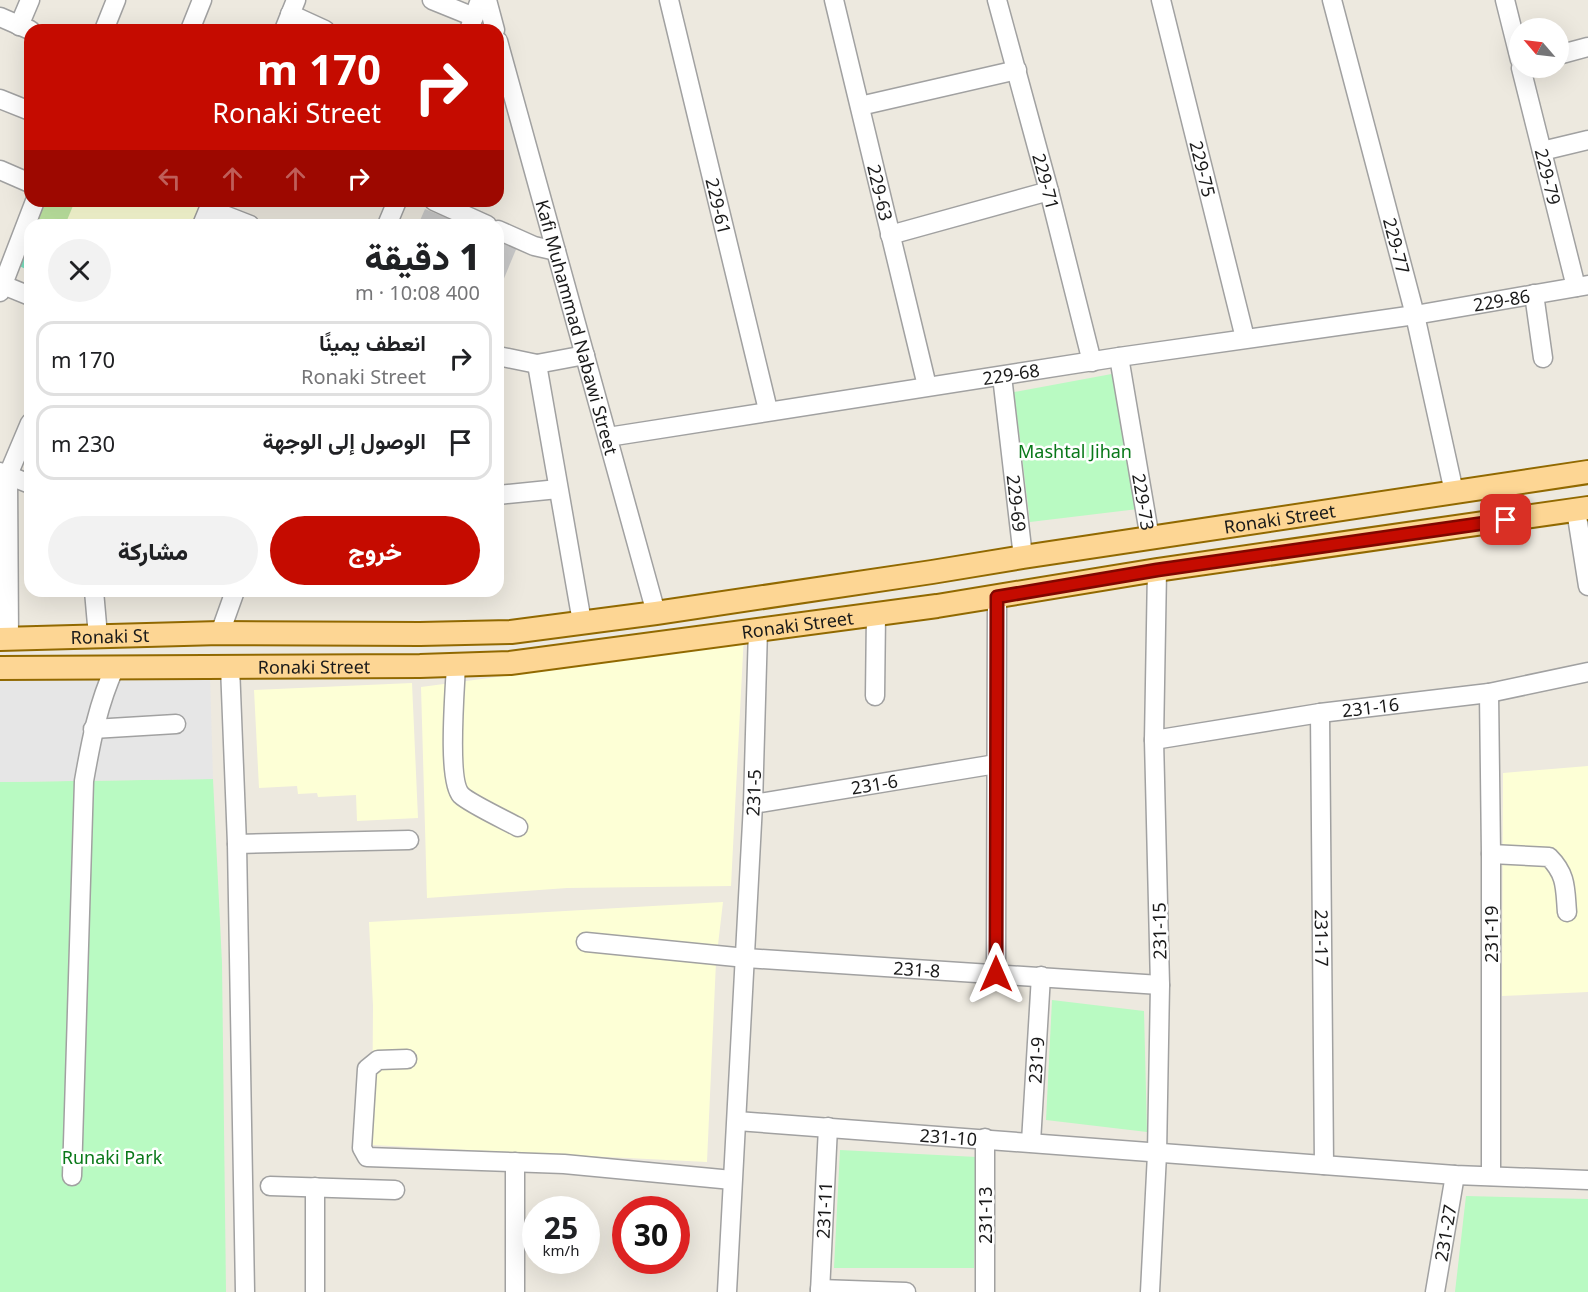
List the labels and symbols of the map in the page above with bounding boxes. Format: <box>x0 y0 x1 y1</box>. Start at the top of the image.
north arrow <box>1509 18 1569 78</box>
street label: 229-75 <box>1184 138 1222 200</box>
street label: 229-79 <box>1530 146 1567 207</box>
street label: 229-71 <box>1027 151 1065 212</box>
street label: 229-63 <box>862 162 899 223</box>
street label: 229-61 <box>700 175 737 237</box>
street label: Kafi Muhammad Nabawi Street <box>530 197 624 458</box>
street label: 229-77 <box>1378 215 1416 276</box>
street label: 229-86 <box>1471 283 1532 317</box>
street label: 229-68 <box>981 358 1041 390</box>
park label: Mashtal Jihan <box>1018 439 1132 463</box>
street label: 229-73 <box>1127 472 1160 532</box>
street label: 229-69 <box>1002 473 1032 533</box>
pin <box>1480 494 1531 545</box>
street label: Ronaki Street <box>1222 498 1337 539</box>
street label: Ronaki Street <box>740 605 855 644</box>
street label: Ronaki St <box>70 623 150 649</box>
street label: Ronaki Street <box>258 654 371 679</box>
street label: 231-16 <box>1341 692 1400 722</box>
street label: 231-6 <box>849 768 899 800</box>
street label: 231-5 <box>740 769 766 817</box>
street label: 231-15 <box>1147 902 1171 960</box>
street label: 231-19 <box>1479 905 1503 963</box>
street label: 231-17 <box>1310 909 1334 967</box>
position arrow <box>964 942 1028 1006</box>
street label: 231-8 <box>893 956 941 983</box>
street label: 231-9 <box>1023 1036 1049 1084</box>
street label: 231-10 <box>919 1123 978 1151</box>
park label: Runaki Park <box>62 1145 163 1169</box>
street label: 231-11 <box>811 1181 837 1239</box>
street label: 231-13 <box>973 1186 997 1244</box>
speed limit sign: 30 <box>612 1196 690 1274</box>
street label: 231-27 <box>1428 1203 1462 1263</box>

